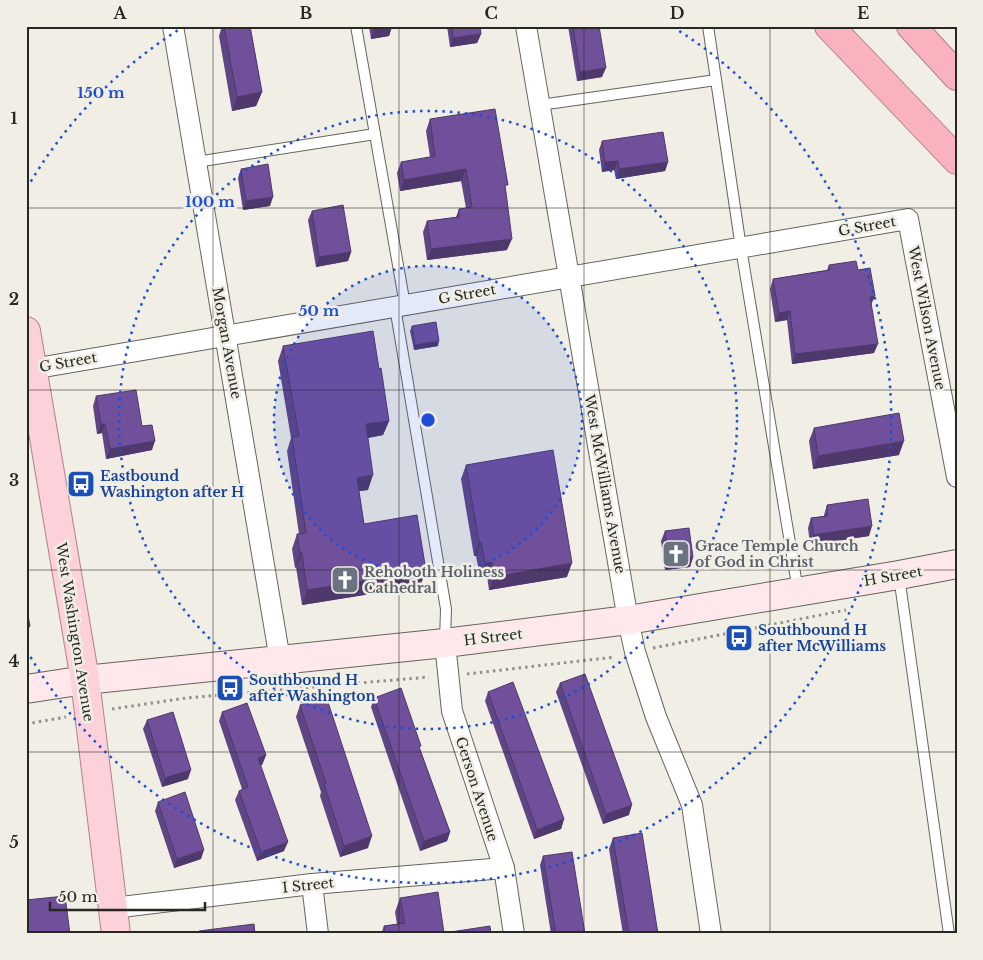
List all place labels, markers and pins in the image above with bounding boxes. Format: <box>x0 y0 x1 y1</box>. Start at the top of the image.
centre of rings <box>419 411 437 429</box>
place label: Eastbound Washington after H <box>99 467 244 501</box>
bus stop icon: Eastbound Washington after H <box>66 469 96 499</box>
place label: Grace Temple Church of God in Christ <box>695 537 859 571</box>
church icon: Grace Temple Church of God in Christ <box>661 539 691 569</box>
place label: Rehoboth Holiness Cathedral <box>364 563 505 597</box>
church icon: Rehoboth Holiness Cathedral <box>330 565 360 595</box>
place label: Southbound H after McWilliams <box>758 621 886 655</box>
bus stop icon: Southbound H after McWilliams <box>724 623 754 653</box>
place label: Southbound H after Washington <box>249 671 376 705</box>
bus stop icon: Southbound H after Washington <box>215 673 245 703</box>

